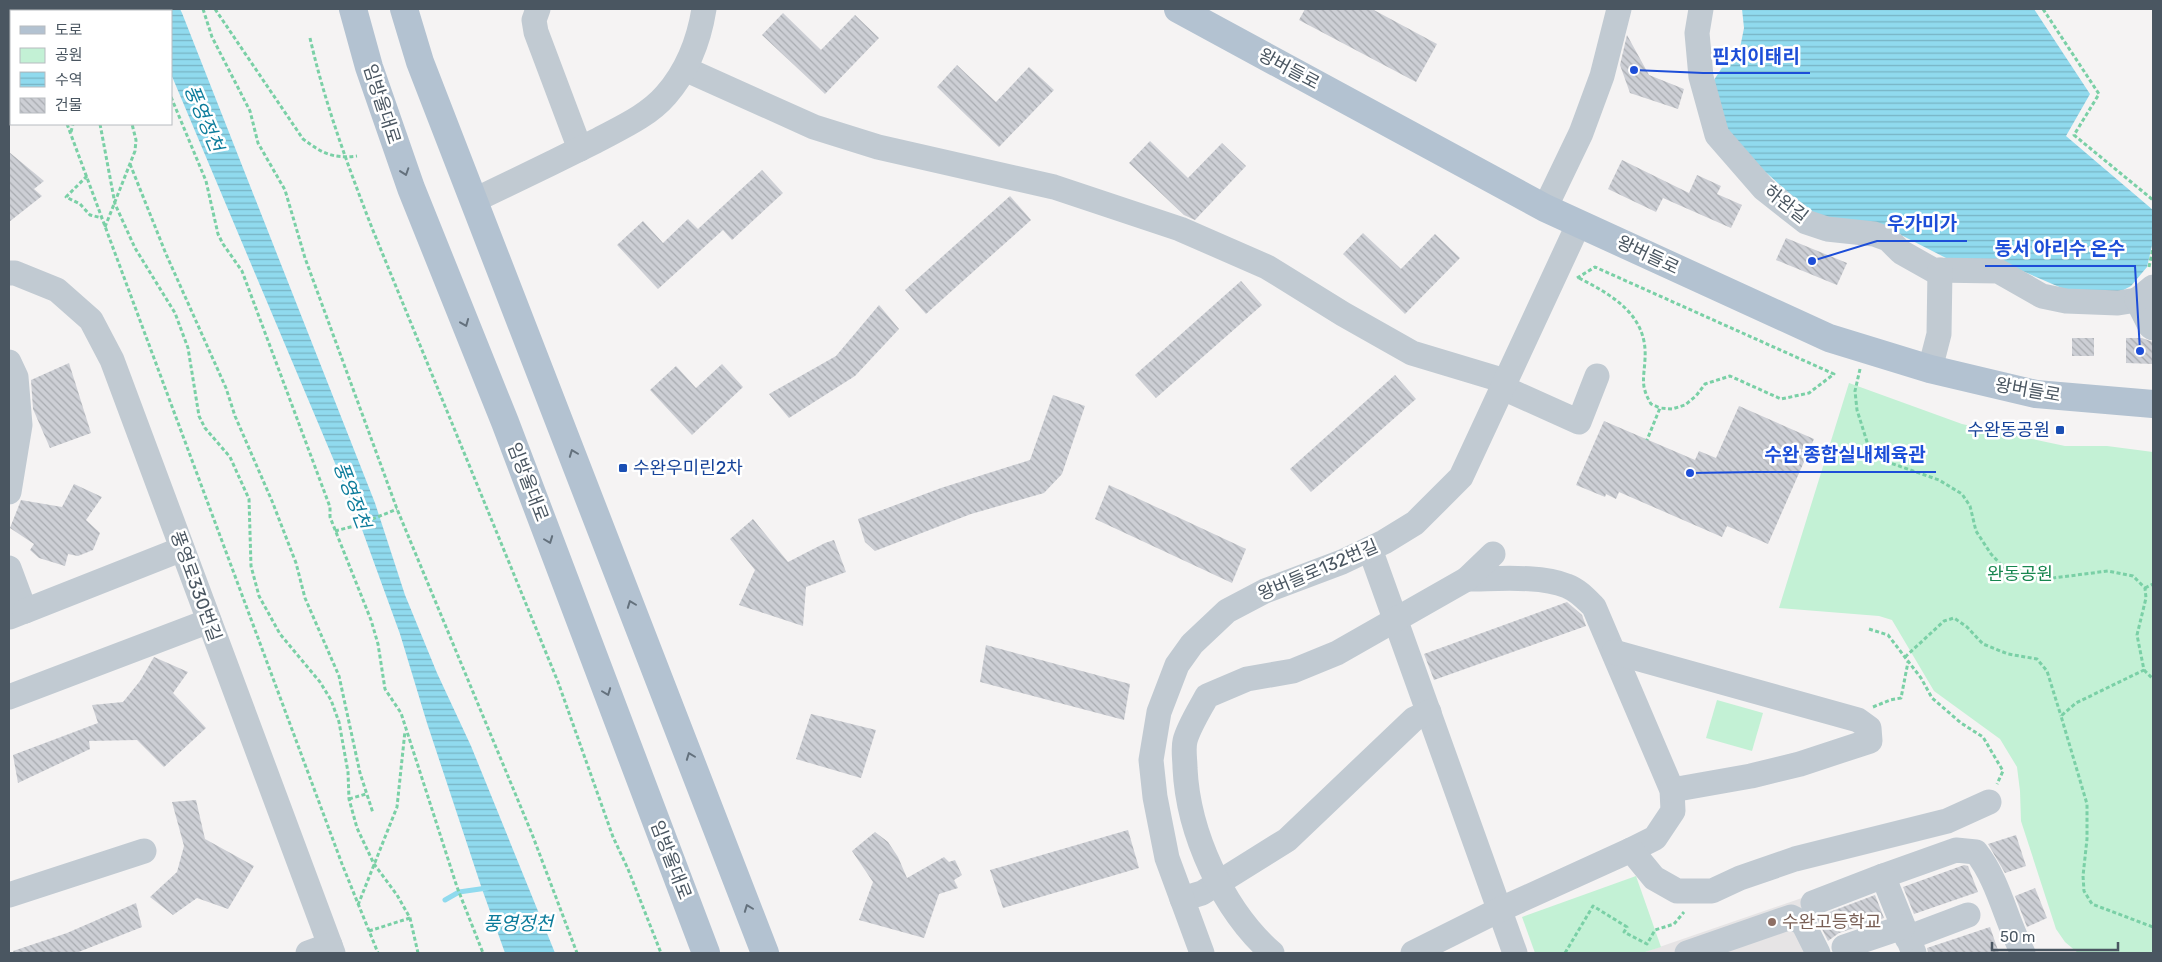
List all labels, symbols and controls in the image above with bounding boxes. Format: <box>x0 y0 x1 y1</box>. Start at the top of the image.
legend <box>10 10 172 125</box>
text: 도로 <box>55 21 83 39</box>
callout: 핀치이태리 <box>1703 39 1810 73</box>
street label: 왕버들로 <box>1255 44 1323 94</box>
text: 핀치이태리 <box>1712 45 1800 68</box>
text: 공원 <box>55 46 83 64</box>
street label: 임방울대로 <box>359 61 405 147</box>
text: 수역 <box>55 71 83 89</box>
water label: 풍영정천 <box>180 81 229 156</box>
text: 건물 <box>55 96 83 114</box>
one-way arrow <box>399 167 409 176</box>
street label: 하완길 <box>1760 180 1812 228</box>
callout: 우가미가 <box>1877 207 1967 241</box>
text: 우가미가 <box>1887 212 1957 235</box>
street label: 왕버들로 <box>1613 231 1683 279</box>
callout: 동서 아리수 온수 <box>1985 232 2135 266</box>
text: 동서 아리수 온수 <box>1995 237 2125 260</box>
one-way arrow <box>459 318 469 327</box>
street label: 왕버들로 <box>1993 373 2063 407</box>
place label: 수완동공원 <box>1967 419 2050 441</box>
marker: 수완동공원 <box>2054 424 2066 436</box>
callout: 수완 종합실내체육관 <box>1755 438 1936 472</box>
street label: 임방울대로 <box>503 439 553 525</box>
text: 수완 종합실내체육관 <box>1764 443 1926 466</box>
one-way arrow <box>569 449 579 458</box>
place label: 수완우미린2차 <box>633 457 743 479</box>
water label: 풍영정천 <box>329 458 376 533</box>
marker: 수완우미린2차 <box>617 462 629 474</box>
street label: 풍영로330번길 <box>166 528 226 644</box>
one-way arrow <box>544 535 554 543</box>
street label: 왕버들로132번길 <box>1255 535 1381 605</box>
park label: 완동공원 <box>1987 563 2053 585</box>
one-way arrow <box>627 601 637 609</box>
one-way arrow <box>601 687 611 695</box>
one-way arrow <box>685 752 696 761</box>
street label: 임방울대로 <box>646 817 696 903</box>
one-way arrow <box>744 904 754 913</box>
place label: 수완고등학교 <box>1782 911 1881 933</box>
water label: 풍영정천 <box>483 912 554 935</box>
marker: 수완고등학교 <box>1766 916 1778 928</box>
scale bar <box>1992 920 2118 952</box>
text: 50 m <box>2000 928 2035 946</box>

